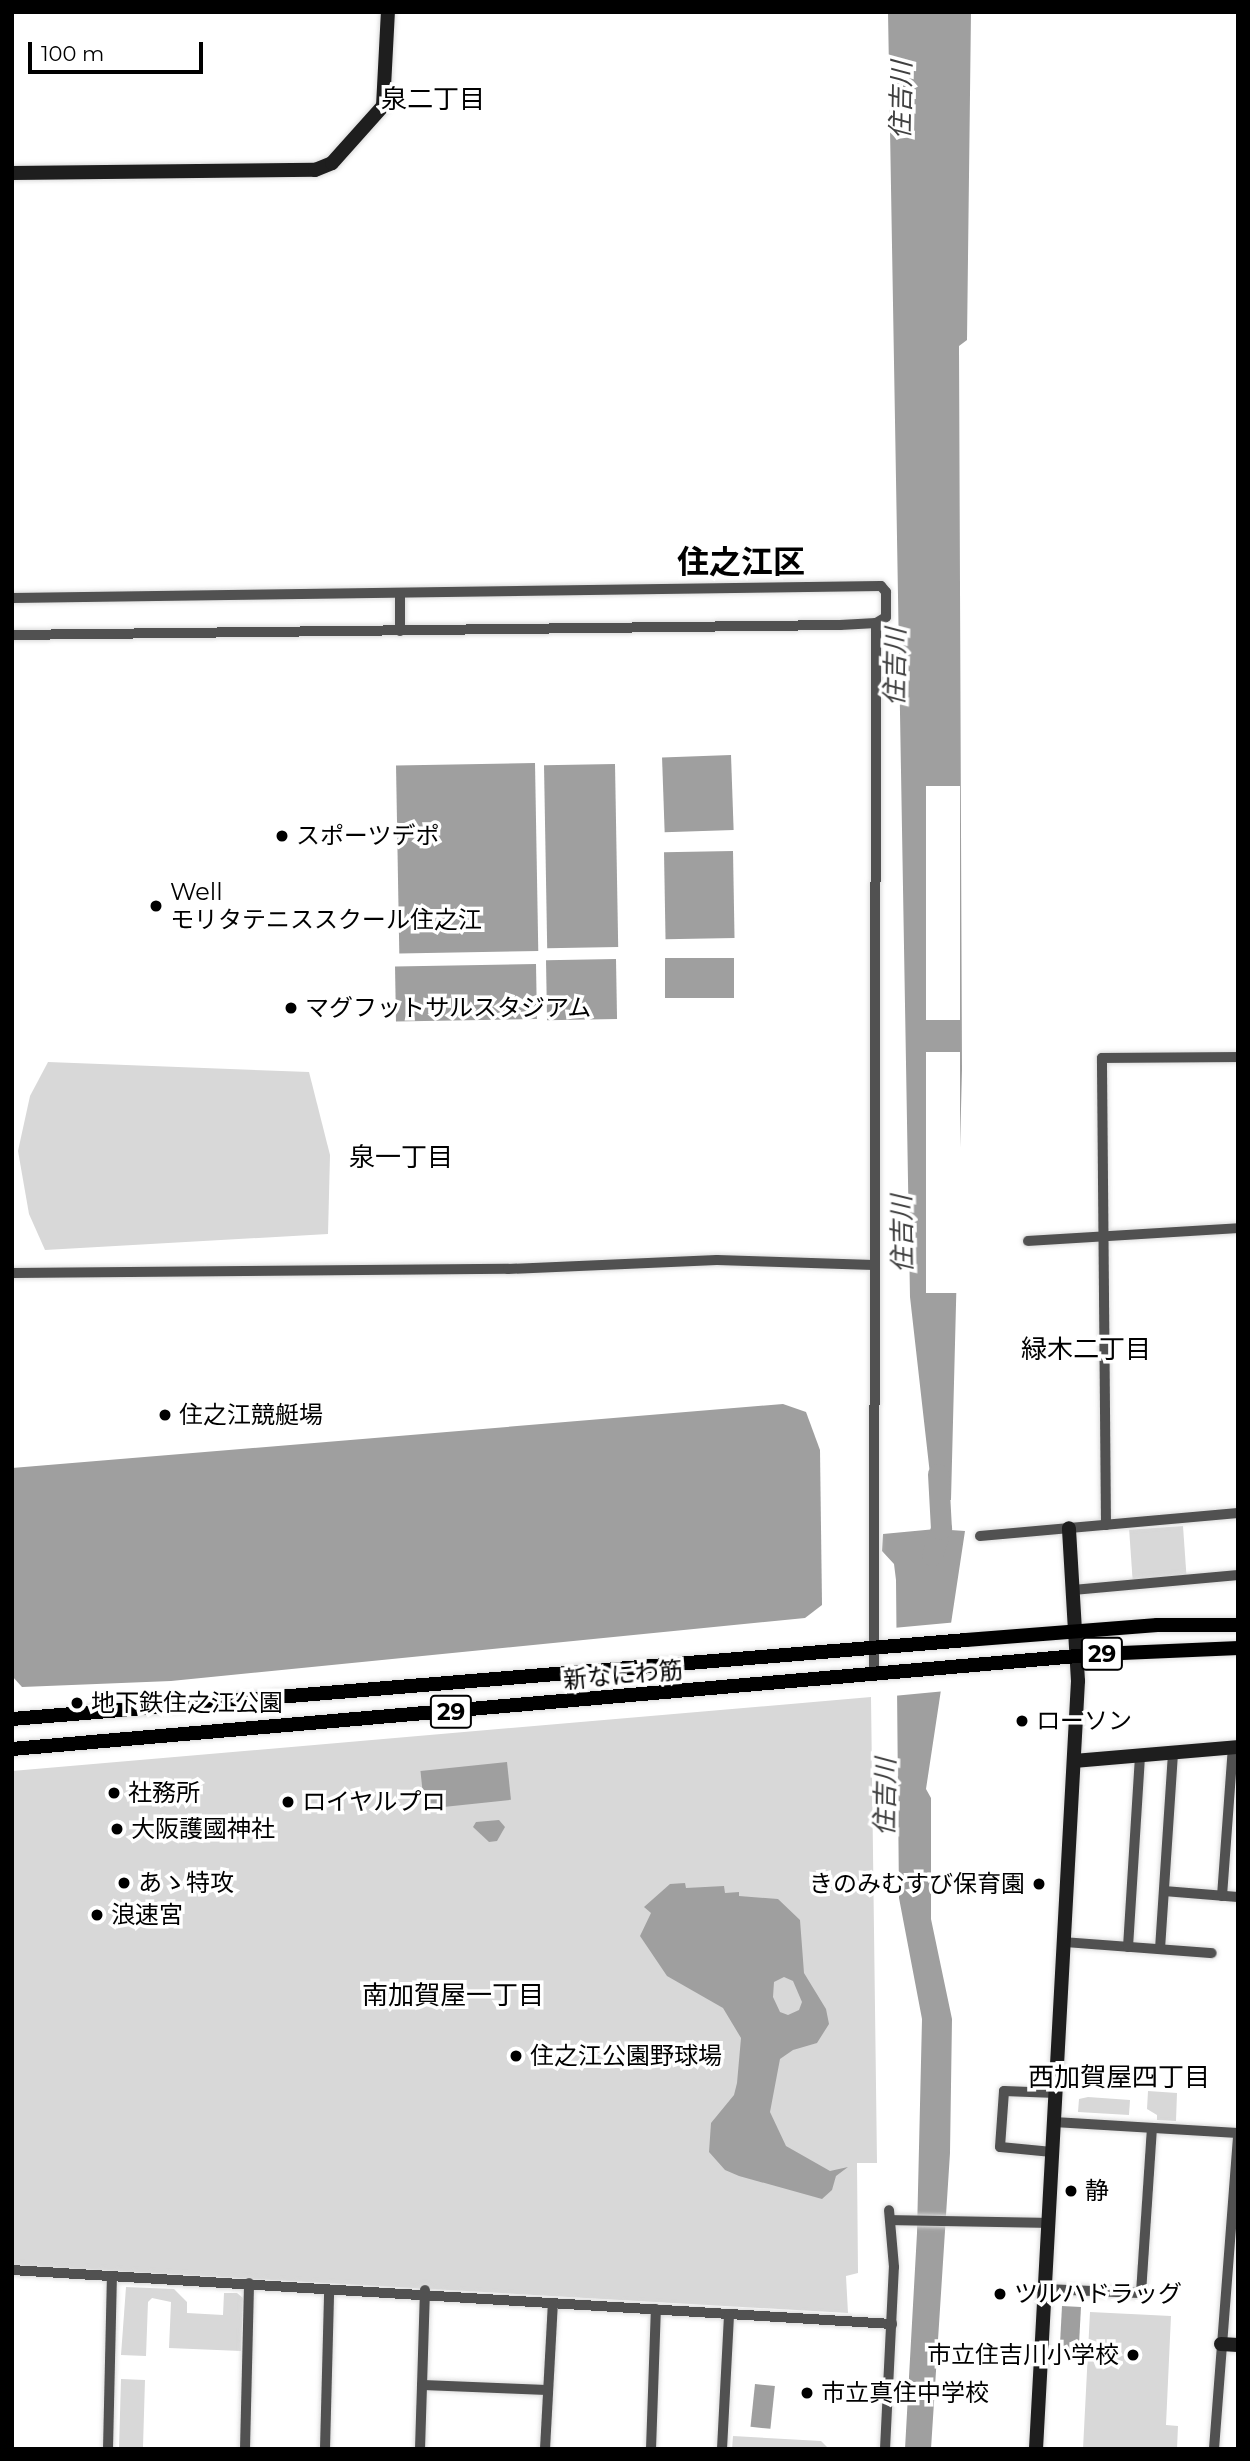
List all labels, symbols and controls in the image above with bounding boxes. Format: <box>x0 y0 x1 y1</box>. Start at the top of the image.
scale bar <box>32 28 206 72</box>
text: 100 m <box>41 41 104 66</box>
water label: 住吉川 <box>886 61 918 139</box>
district label: 泉二丁目 <box>381 84 485 116</box>
district label: 住之江区 <box>677 543 805 581</box>
water label: 住吉川 <box>880 628 912 706</box>
place label: スポーツデポ <box>296 822 440 850</box>
marker: スポーツデポ <box>274 828 290 844</box>
place label: Well モリタテニススクール住之江 <box>170 878 482 934</box>
marker: Well モリタテニススクール住之江 <box>148 898 164 914</box>
place label: マグフットサルスタジアム <box>305 994 593 1022</box>
marker: マグフットサルスタジアム <box>283 1000 299 1016</box>
district label: 泉一丁目 <box>349 1142 453 1174</box>
water label: 住吉川 <box>887 1195 919 1273</box>
district label: 緑木二丁目 <box>1021 1334 1151 1366</box>
place label: 住之江競艇場 <box>179 1401 323 1429</box>
marker: 住之江競艇場 <box>157 1407 173 1423</box>
road number: 29 <box>1079 1634 1125 1674</box>
street label: 新なにわ筋 <box>562 1655 684 1695</box>
place label: 地下鉄住之江公園 <box>91 1689 283 1717</box>
road number: 29 <box>428 1693 474 1732</box>
marker: 地下鉄住之江公園 <box>69 1695 85 1711</box>
place label: ローソン <box>1036 1707 1132 1735</box>
marker: ローソン <box>1014 1713 1030 1729</box>
water label: 住吉川 <box>870 1758 902 1836</box>
place label: 社務所 <box>128 1779 200 1807</box>
marker: 社務所 <box>106 1785 122 1801</box>
place label: ロイヤルプロ <box>302 1788 446 1816</box>
marker: ロイヤルプロ <box>280 1794 296 1810</box>
place label: 大阪護國神社 <box>131 1815 275 1843</box>
marker: 大阪護國神社 <box>109 1821 125 1837</box>
place label: あゝ特攻 <box>138 1869 234 1897</box>
place label: きのみむすび保育園 <box>809 1870 1025 1898</box>
marker: あゝ特攻 <box>116 1875 132 1891</box>
marker: きのみむすび保育園 <box>1031 1876 1047 1892</box>
place label: 浪速宮 <box>111 1901 183 1929</box>
marker: 浪速宮 <box>89 1907 105 1923</box>
district label: 南加賀屋一丁目 <box>362 1980 544 2012</box>
place label: 住之江公園野球場 <box>530 2042 722 2070</box>
marker: 住之江公園野球場 <box>508 2048 524 2064</box>
district label: 西加賀屋四丁目 <box>1028 2062 1210 2094</box>
place label: 静 <box>1085 2177 1109 2205</box>
marker: 静 <box>1063 2183 1079 2199</box>
place label: ツルハドラッグ <box>1014 2280 1182 2308</box>
marker: ツルハドラッグ <box>992 2286 1008 2302</box>
place label: 市立住吉川小学校 <box>927 2341 1119 2369</box>
marker: 市立住吉川小学校 <box>1125 2347 1141 2363</box>
place label: 市立真住中学校 <box>821 2379 989 2407</box>
marker: 市立真住中学校 <box>799 2385 815 2401</box>

